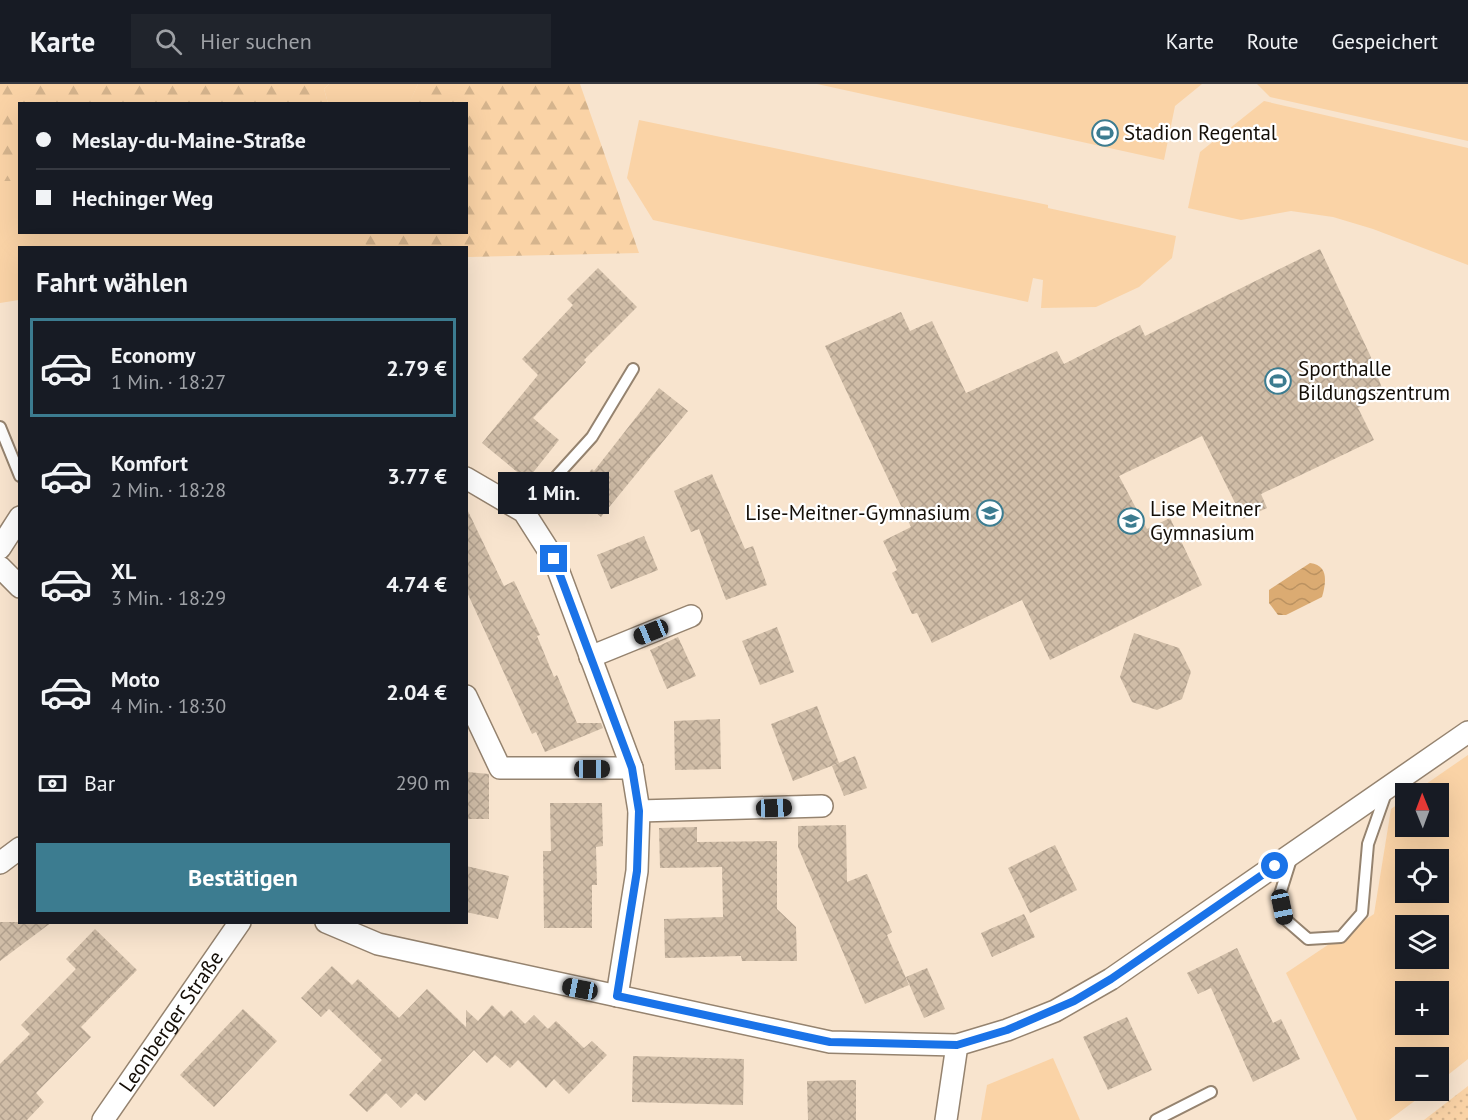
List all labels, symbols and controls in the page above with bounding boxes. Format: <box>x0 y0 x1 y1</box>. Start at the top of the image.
search box <box>131 14 551 68</box>
text: Karte <box>30 23 95 60</box>
icon: search <box>152 25 185 58</box>
text: Hier suchen <box>200 27 312 55</box>
text: Karte <box>1166 28 1214 55</box>
text: Route <box>1247 28 1298 55</box>
text: Gespeichert <box>1331 28 1438 55</box>
sports icon: Stadion Regental <box>1090 118 1120 148</box>
place label: Stadion Regental <box>1124 119 1277 146</box>
text: Meslay-du-Maine-Straße <box>72 126 306 154</box>
text: Hechinger Weg <box>72 184 213 212</box>
text: Fahrt wählen <box>36 265 188 299</box>
icon: car <box>39 341 93 395</box>
text: Economy <box>111 341 195 369</box>
text: 2.79 € <box>386 354 447 382</box>
place label: Sporthalle Bildungszentrum <box>1298 355 1450 406</box>
sports icon: Sporthalle Bildungszentrum <box>1263 366 1293 396</box>
text: 1 Min. · 18:27 <box>111 369 226 395</box>
icon: car <box>39 449 93 503</box>
text: Komfort <box>111 449 188 477</box>
text: 3.77 € <box>387 462 447 490</box>
callout: 1 Min. <box>498 472 610 514</box>
text: 2 Min. · 18:28 <box>111 477 226 503</box>
text: 1 Min. <box>527 480 580 506</box>
place label: Lise Meitner Gymnasium <box>1150 495 1261 546</box>
school or university icon: Lise-Meitner-Gymnasium <box>975 498 1005 528</box>
place label: Lise-Meitner-Gymnasium <box>745 499 970 526</box>
school or university icon: Lise Meitner Gymnasium <box>1116 506 1146 536</box>
route end <box>540 545 567 572</box>
icon: car <box>39 557 93 611</box>
text: XL <box>111 557 136 585</box>
text: 4.74 € <box>386 570 447 598</box>
text: 3 Min. · 18:29 <box>111 585 226 611</box>
car <box>631 617 671 647</box>
icon: car <box>39 665 93 719</box>
text: Moto <box>111 665 160 693</box>
text: 2.04 € <box>386 678 447 706</box>
text: 4 Min. · 18:30 <box>111 693 226 719</box>
car <box>574 760 610 778</box>
icon: cash <box>36 767 69 800</box>
text: Bar <box>84 769 115 797</box>
text: 290 m <box>396 770 450 796</box>
north arrow <box>1395 783 1449 837</box>
map controls <box>1395 783 1449 1101</box>
car <box>756 798 792 818</box>
button: Bestätigen <box>36 843 450 912</box>
button: locate <box>1395 849 1449 903</box>
route start <box>1261 852 1288 879</box>
car <box>1269 888 1295 926</box>
button: layers <box>1395 915 1449 969</box>
street label: Leonberger Straße <box>113 945 229 1097</box>
car <box>561 977 599 1001</box>
button: + <box>1395 981 1449 1035</box>
button: − <box>1395 1047 1449 1101</box>

